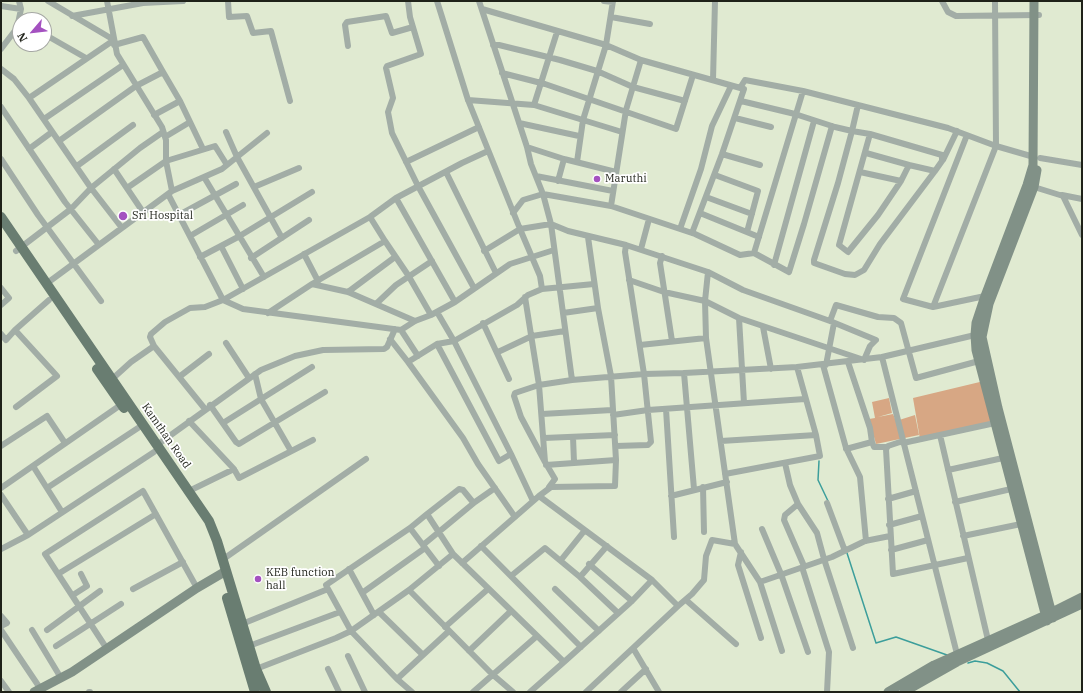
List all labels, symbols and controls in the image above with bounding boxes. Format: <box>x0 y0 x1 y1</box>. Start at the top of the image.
north arrow <box>12 12 52 52</box>
text: N <box>14 30 31 44</box>
place label: Maruthi <box>605 172 647 186</box>
marker: Maruthi <box>592 174 602 184</box>
place label: Sri Hospital <box>132 209 193 223</box>
marker: Sri Hospital <box>117 210 129 222</box>
street label: Kamthan Road <box>139 401 193 471</box>
place label: KEB function hall <box>266 566 335 592</box>
marker: KEB function hall <box>253 574 263 584</box>

